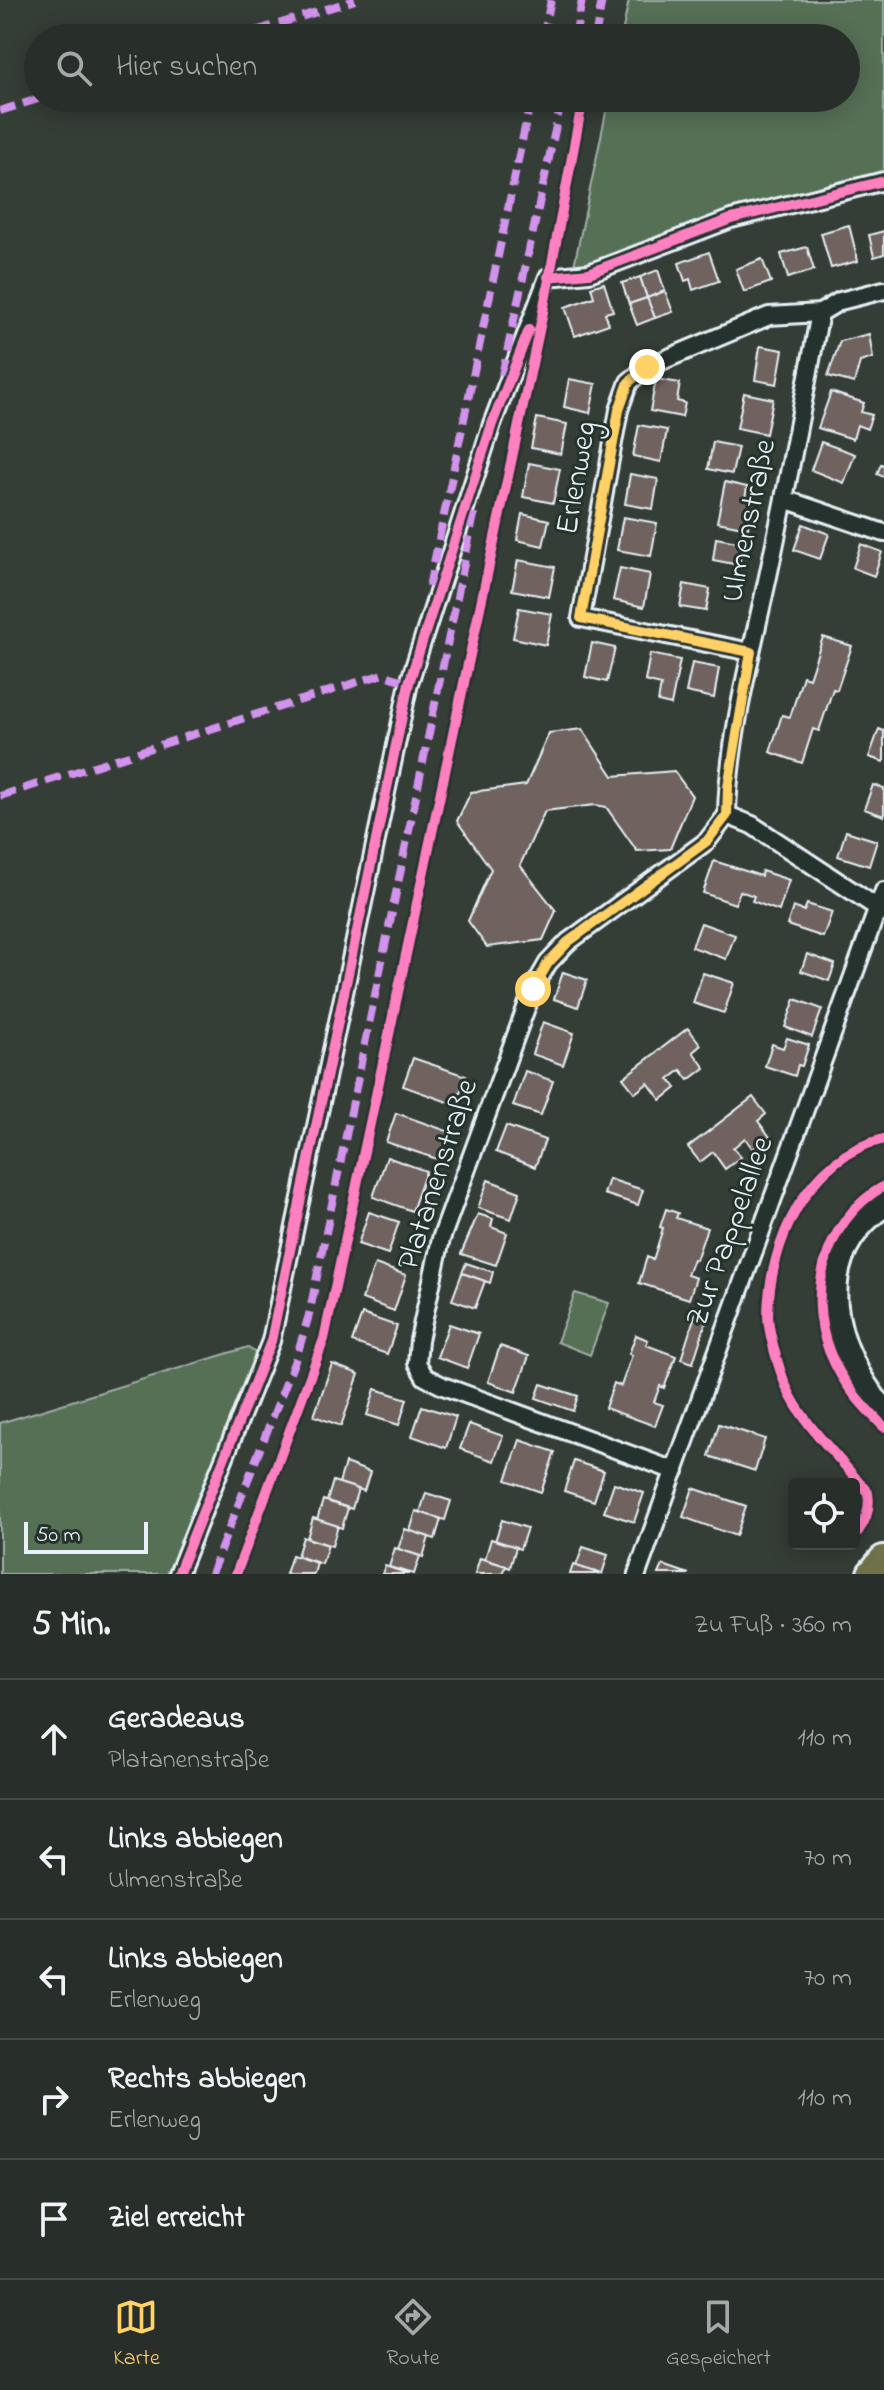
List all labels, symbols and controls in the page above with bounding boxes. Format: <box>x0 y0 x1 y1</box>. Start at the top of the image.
search box <box>24 24 860 112</box>
icon: search <box>52 46 96 90</box>
text: Hier suchen <box>116 46 257 90</box>
route end <box>629 349 665 385</box>
street label: Erlenweg <box>545 418 611 538</box>
street label: Ulmenstraße <box>710 434 790 607</box>
route start <box>515 971 551 1007</box>
street label: Platanenstraße <box>386 1073 492 1277</box>
street label: Zur Pappelallee <box>675 1130 787 1334</box>
map controls <box>788 1478 860 1550</box>
button: locate <box>788 1478 860 1550</box>
scale bar <box>24 1518 148 1554</box>
text: 50 m <box>36 1520 81 1552</box>
text: 5 Min. <box>32 1601 110 1651</box>
text: Zu Fuß · 360 m <box>694 1607 852 1645</box>
text: Geradeaus <box>108 1698 245 1742</box>
icon: ahead <box>32 1717 76 1761</box>
text: 110 m <box>798 1720 852 1758</box>
text: Platanenstraße <box>108 1742 269 1780</box>
text: Links abbiegen <box>108 1818 283 1862</box>
icon: left <box>32 1837 76 1881</box>
text: 70 m <box>803 1840 852 1878</box>
text: Ulmenstraße <box>108 1862 243 1900</box>
text: Links abbiegen <box>108 1938 283 1982</box>
icon: left <box>32 1957 76 2001</box>
text: 70 m <box>803 1960 852 1998</box>
text: Erlenweg <box>108 1982 201 2020</box>
text: Rechts abbiegen <box>108 2058 306 2102</box>
icon: right <box>32 2077 76 2121</box>
text: 110 m <box>798 2080 852 2118</box>
text: Erlenweg <box>108 2102 201 2140</box>
icon: arrive <box>32 2197 76 2241</box>
text: Ziel erreicht <box>108 2197 245 2241</box>
tab: Karte <box>113 2295 160 2375</box>
tab: Route <box>386 2295 440 2375</box>
tab: Gespeichert <box>666 2295 771 2375</box>

